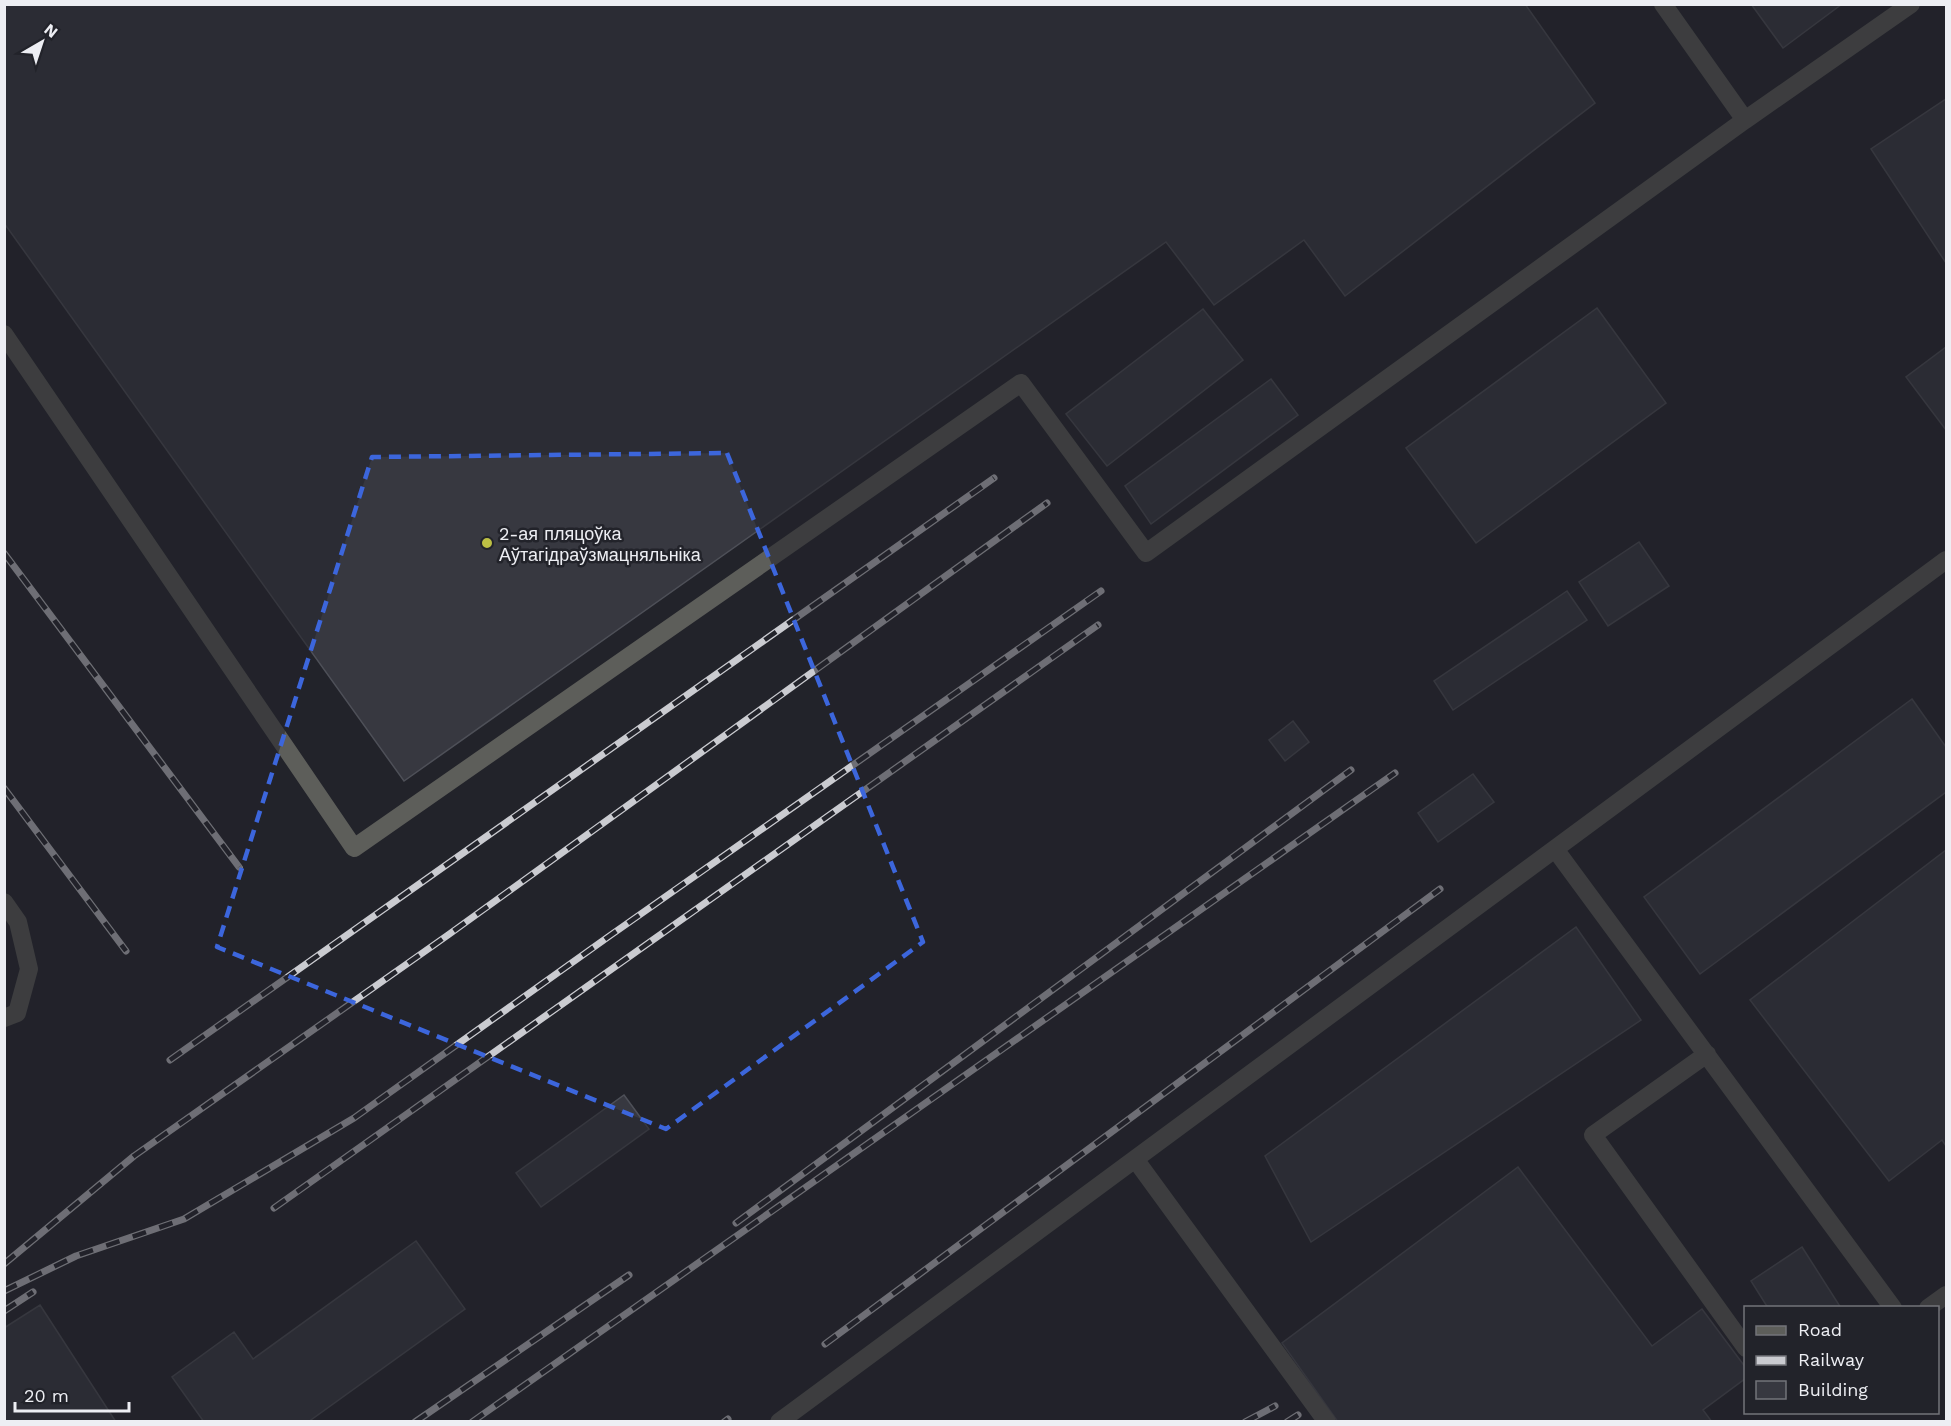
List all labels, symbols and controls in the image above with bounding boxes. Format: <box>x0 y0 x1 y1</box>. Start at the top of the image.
north arrow <box>12 12 72 72</box>
text: N <box>41 20 62 42</box>
place label: 2-ая пляцоўка Аўтагідраўзмацняльніка <box>499 523 702 565</box>
marker: 2-ая пляцоўка Аўтагідраўзмацняльніка <box>480 536 494 550</box>
legend <box>1744 1306 1939 1414</box>
text: Road <box>1798 1319 1842 1340</box>
text: Railway <box>1798 1349 1865 1370</box>
scale bar <box>15 1375 129 1413</box>
text: Building <box>1798 1379 1868 1400</box>
text: 20 m <box>24 1385 69 1406</box>

